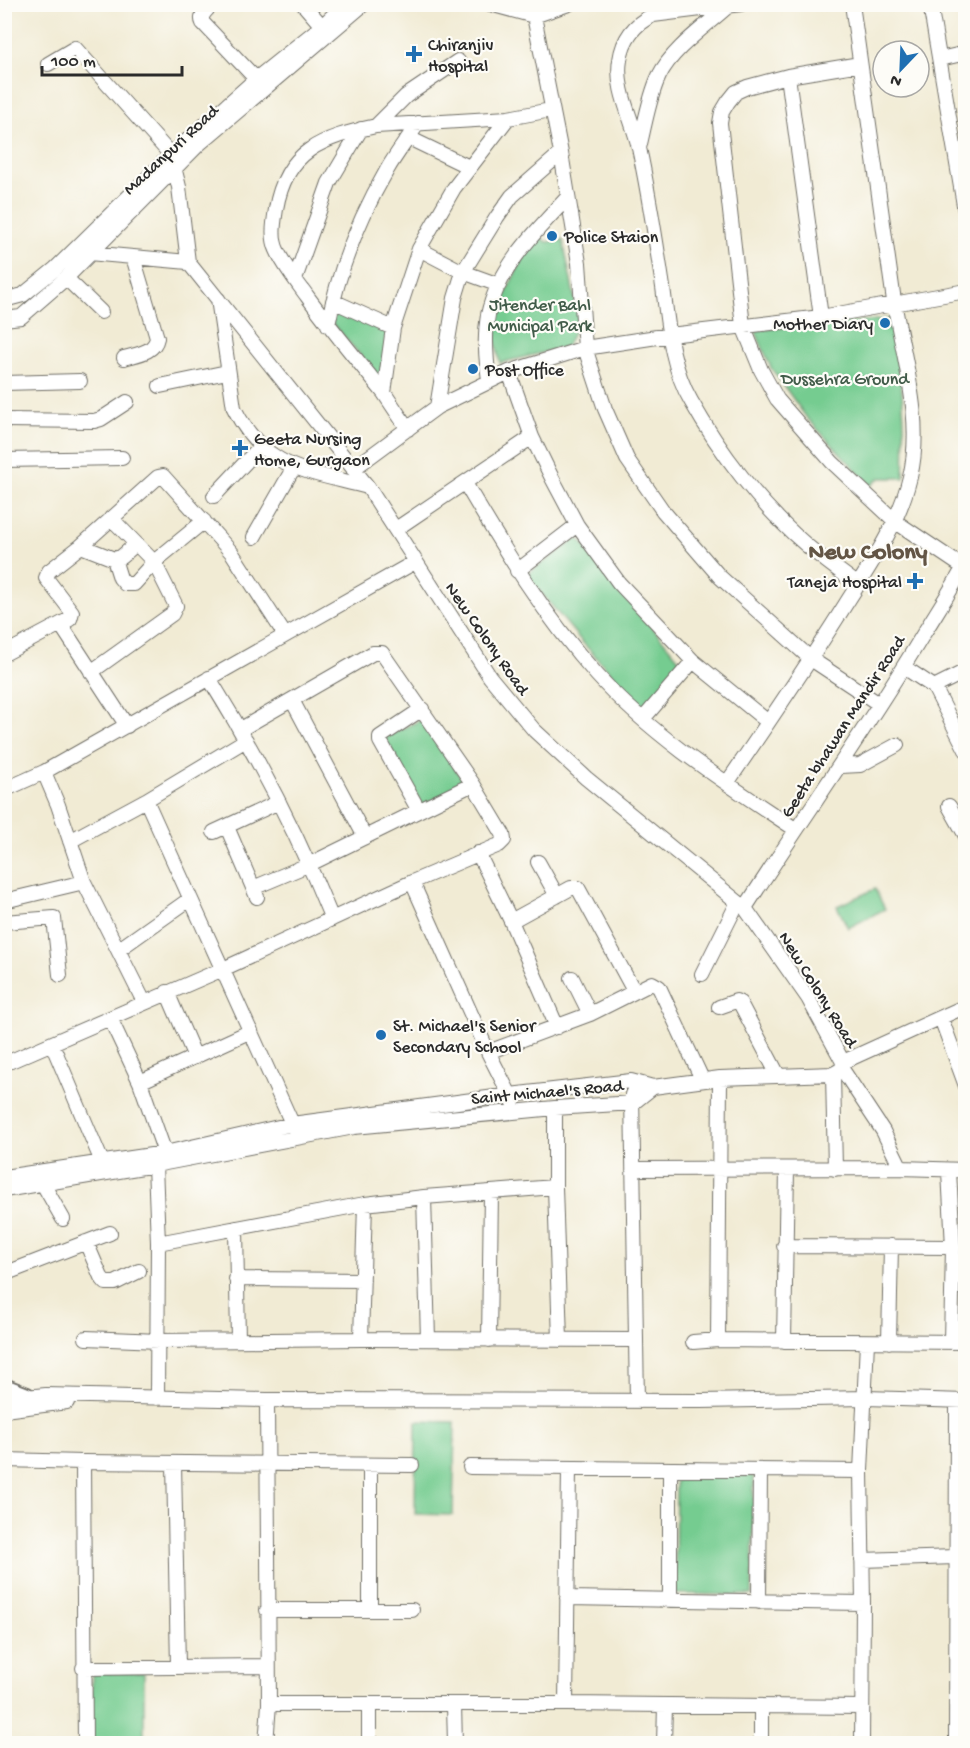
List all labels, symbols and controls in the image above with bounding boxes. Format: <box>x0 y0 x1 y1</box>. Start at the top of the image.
place label: Chiranjiv Hospital <box>428 36 493 78</box>
scale bar <box>42 39 182 77</box>
north arrow <box>871 39 931 99</box>
marker: Chiranjiv Hospital <box>405 45 423 63</box>
text: 100 m <box>50 52 96 73</box>
text: N <box>887 69 905 90</box>
street label: Madanpuri Road <box>120 100 225 200</box>
place label: Police Staion <box>563 228 659 249</box>
marker: Police Staion <box>545 229 559 243</box>
park label: Jitender Bahl Municipal Park <box>488 296 594 338</box>
place label: Mother Diary <box>773 315 873 336</box>
marker: Mother Diary <box>878 316 892 330</box>
place label: Post Office <box>484 361 564 382</box>
marker: Post Office <box>466 362 480 376</box>
park label: Dussehra Ground <box>780 370 910 391</box>
place label: Geeta Nursing Home, Gurgaon <box>254 430 370 472</box>
marker: Geeta Nursing Home, Gurgaon <box>231 439 249 457</box>
district label: New Colony <box>809 539 928 568</box>
marker: Taneja Hospital <box>906 572 924 590</box>
place label: Taneja Hospital <box>786 573 902 594</box>
street label: New Colony Road <box>439 579 533 701</box>
street label: Geeta bhawan Mandir Road <box>777 631 912 822</box>
street label: New Colony Road <box>773 929 862 1053</box>
place label: St. Michael's Senior Secondary School <box>393 1017 537 1059</box>
marker: St. Michael's Senior Secondary School <box>374 1028 388 1042</box>
street label: Saint Michael's Road <box>470 1076 626 1111</box>

